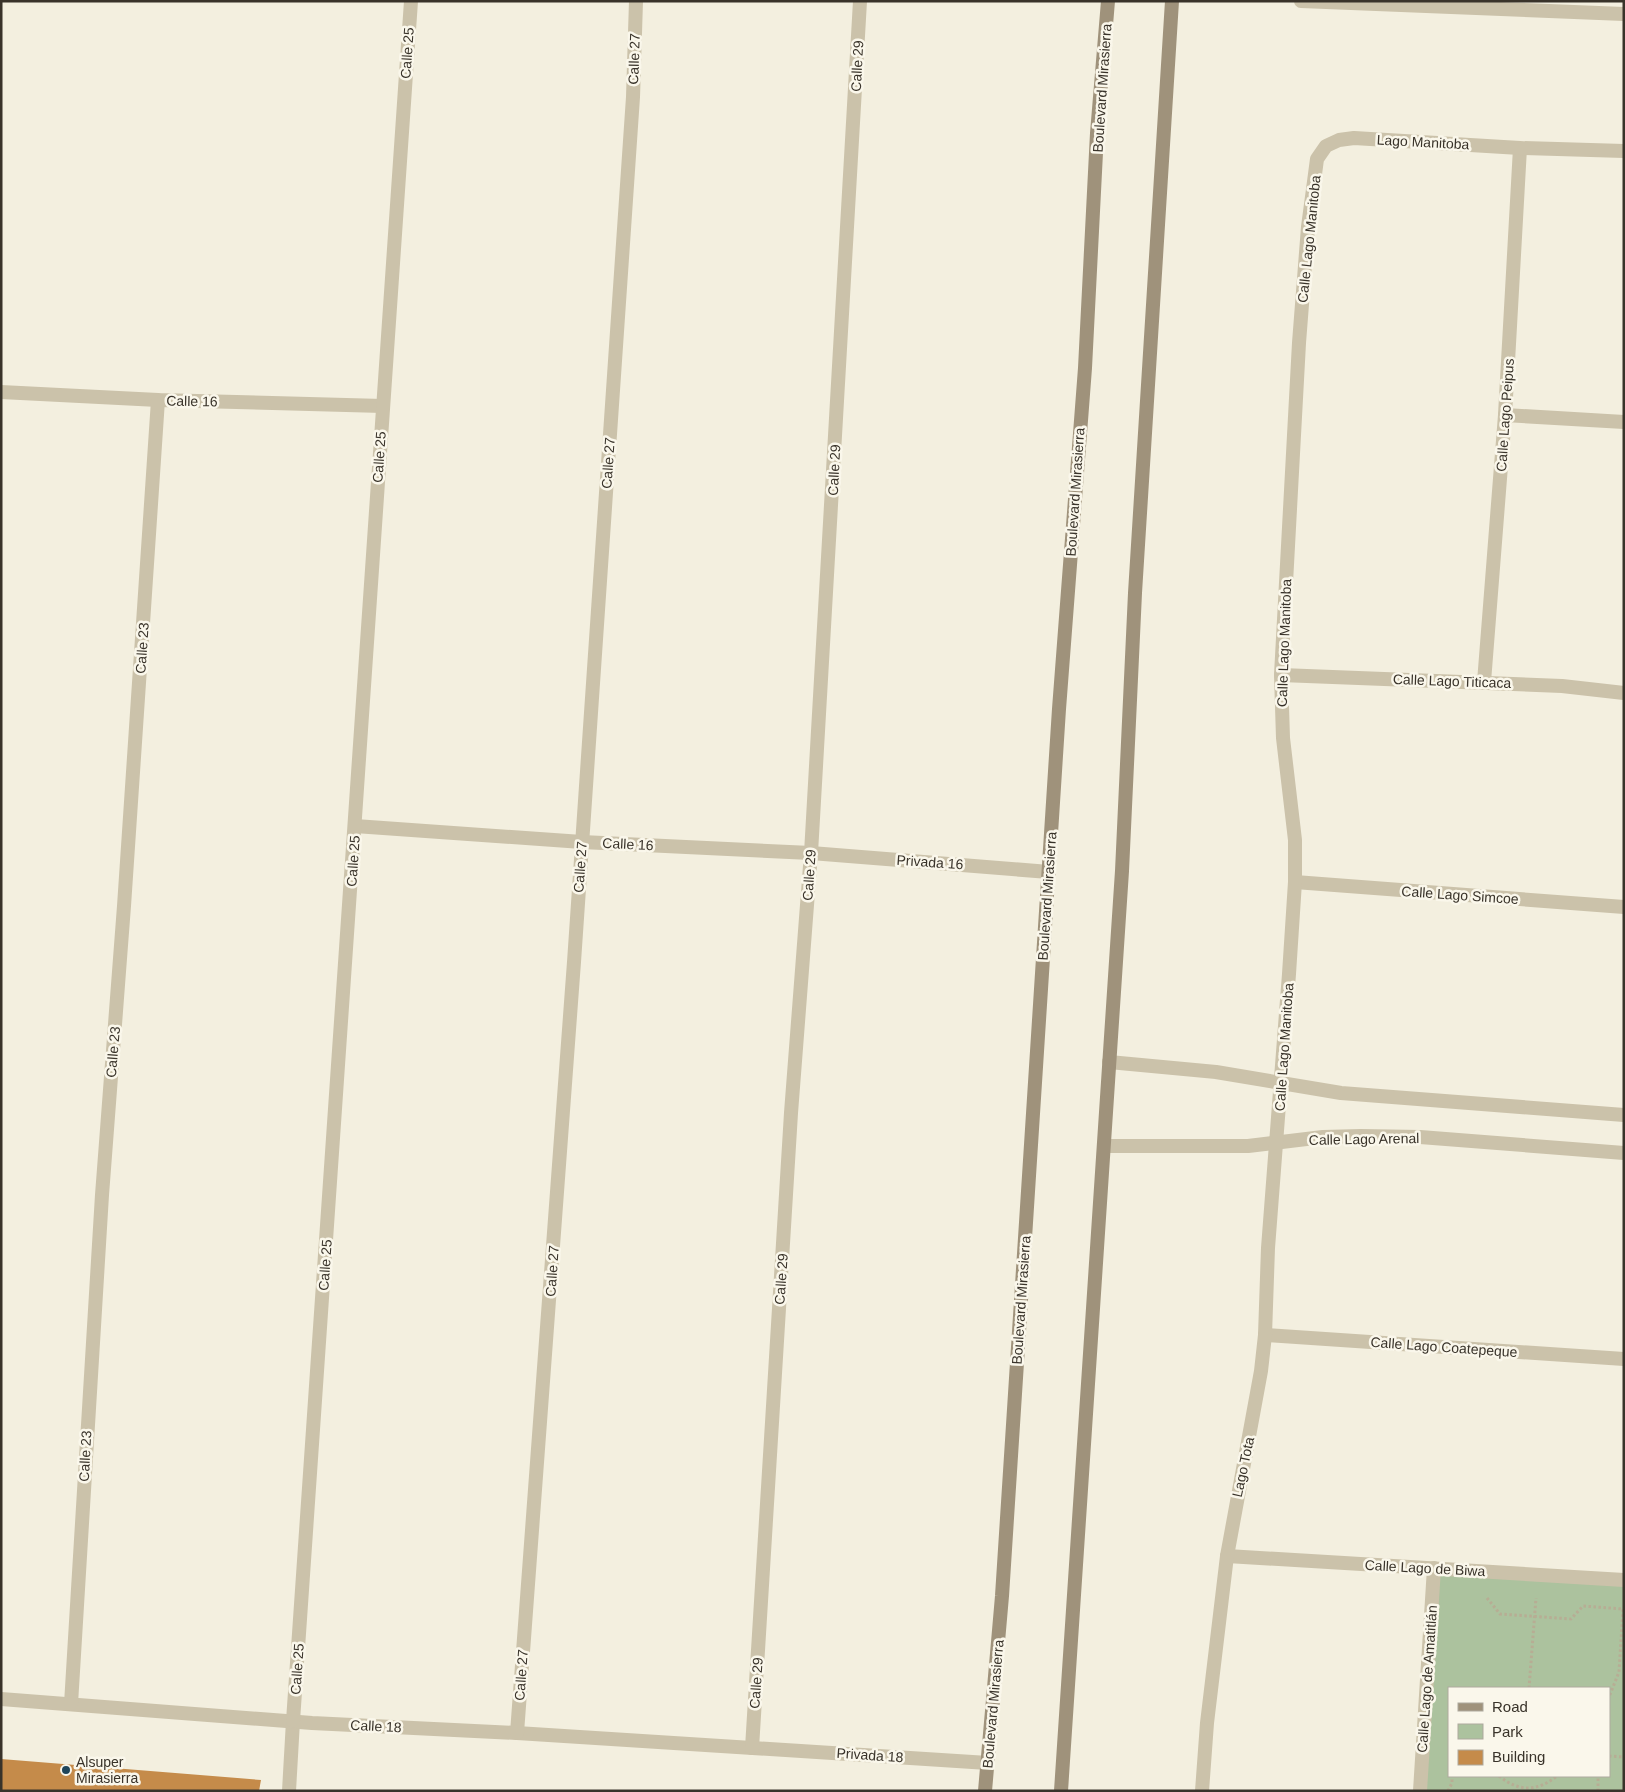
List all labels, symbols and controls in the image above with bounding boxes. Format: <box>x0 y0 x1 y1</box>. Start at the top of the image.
street label: Boulevard Mirasierra <box>1090 23 1114 153</box>
street label: Calle 25 <box>397 27 417 79</box>
street label: Calle 27 <box>625 33 643 85</box>
street label: Calle 29 <box>848 40 866 92</box>
street label: Lago Manitoba <box>1376 132 1470 152</box>
street label: Calle Lago Manitoba <box>1294 174 1324 304</box>
street label: Calle Lago Peipus <box>1493 358 1517 472</box>
street label: Calle 16 <box>166 393 218 409</box>
street label: Boulevard Mirasierra <box>1063 427 1087 557</box>
street label: Calle 25 <box>369 431 389 483</box>
street label: Calle 27 <box>598 437 618 489</box>
street label: Calle 29 <box>825 444 843 496</box>
street label: Calle Lago Manitoba <box>1274 578 1294 707</box>
street label: Calle 23 <box>132 622 152 674</box>
street label: Calle Lago Titicaca <box>1393 671 1512 691</box>
street label: Boulevard Mirasierra <box>1035 831 1059 961</box>
street label: Calle 25 <box>343 835 363 887</box>
street label: Calle 16 <box>602 835 654 853</box>
street label: Calle 27 <box>570 841 590 893</box>
street label: Calle 29 <box>799 849 819 901</box>
street label: Privada 16 <box>896 852 964 872</box>
street label: Calle Lago Simcoe <box>1401 883 1519 907</box>
street label: Calle Lago Manitoba <box>1272 982 1296 1112</box>
street label: Calle 23 <box>103 1026 123 1078</box>
street label: Calle Lago Arenal <box>1309 1130 1419 1148</box>
street label: Boulevard Mirasierra <box>1009 1235 1033 1365</box>
street label: Calle 25 <box>315 1239 335 1291</box>
street label: Calle 27 <box>542 1245 562 1297</box>
street label: Calle 29 <box>771 1253 791 1305</box>
street label: Calle Lago Coatepeque <box>1370 1334 1518 1360</box>
street label: Calle 23 <box>76 1430 94 1482</box>
street label: Lago Tota <box>1229 1435 1257 1499</box>
street label: Calle Lago de Biwa <box>1364 1557 1486 1579</box>
street label: Calle Lago de Amatitlán <box>1414 1605 1440 1753</box>
street label: Boulevard Mirasierra <box>979 1639 1007 1769</box>
street label: Calle 25 <box>287 1643 307 1695</box>
street label: Calle 27 <box>511 1649 531 1701</box>
street label: Calle 29 <box>746 1657 766 1709</box>
legend <box>1448 1687 1610 1777</box>
text: Road <box>1492 1698 1528 1715</box>
street label: Calle 18 <box>350 1717 402 1735</box>
text: Park <box>1492 1723 1523 1740</box>
street label: Privada 18 <box>836 1745 904 1765</box>
text: Building <box>1492 1748 1545 1765</box>
place label: Alsuper Mirasierra <box>76 1754 138 1786</box>
marker: Alsuper Mirasierra <box>60 1764 72 1776</box>

